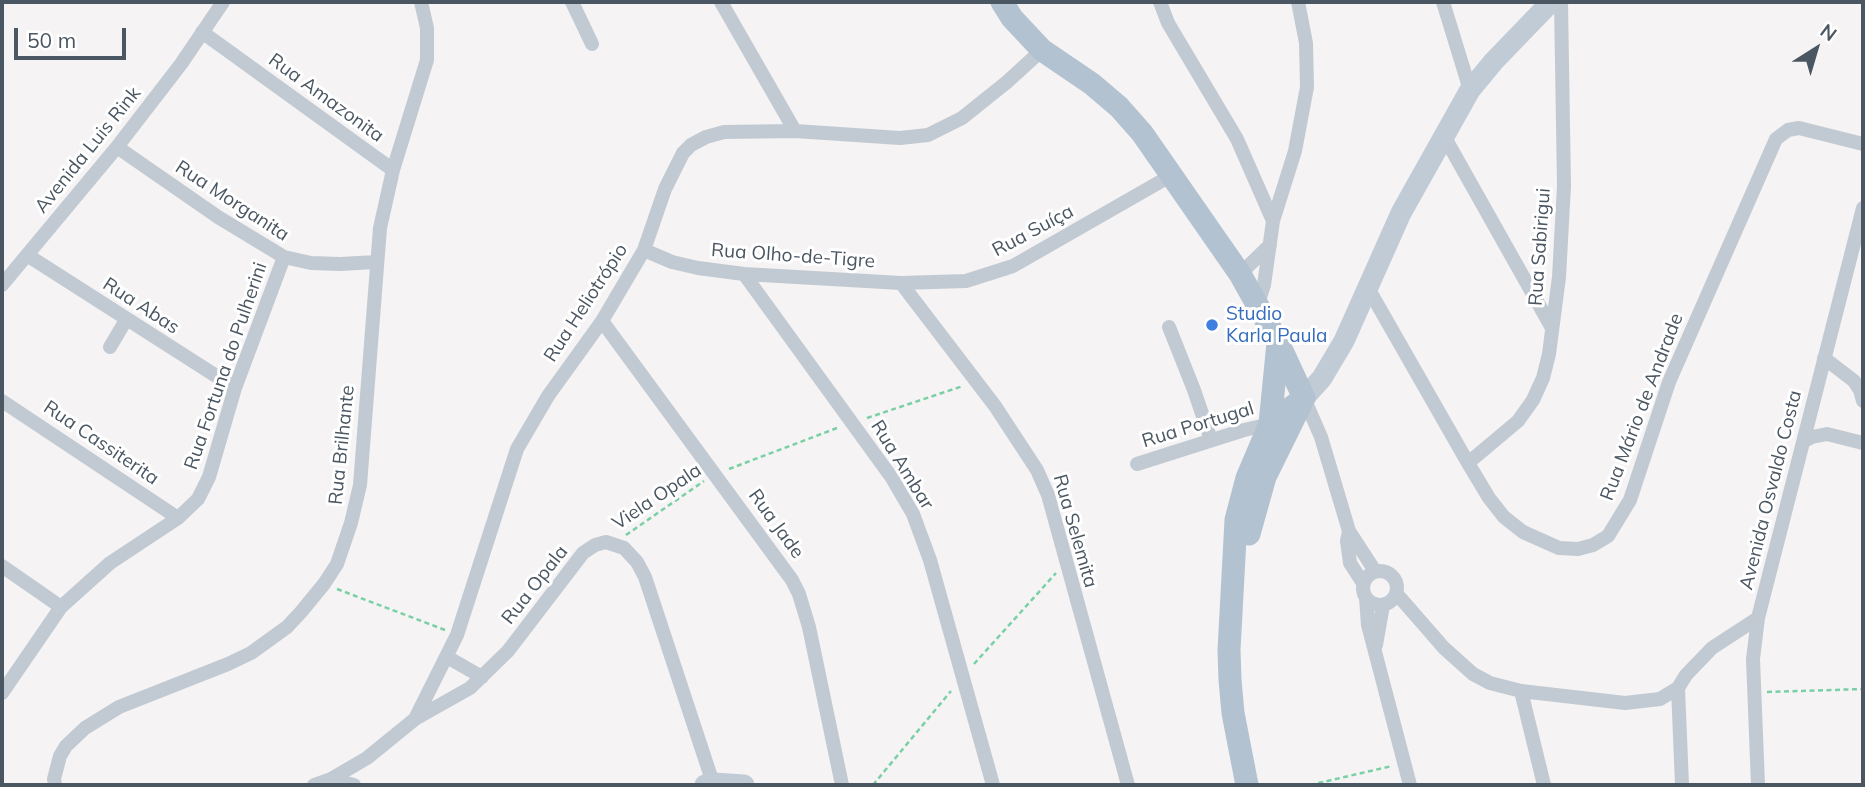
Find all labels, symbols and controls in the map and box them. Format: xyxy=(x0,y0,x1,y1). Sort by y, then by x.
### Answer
scale bar xyxy=(18,14,130,58)
north arrow xyxy=(1781,14,1851,84)
text: N xyxy=(1816,18,1842,46)
text: 50 m xyxy=(27,27,76,53)
street label: Rua Amazonita xyxy=(264,49,388,147)
street label: Avenida Luis Rink xyxy=(30,82,146,218)
street label: Rua Morganita xyxy=(171,156,293,246)
street label: Rua Sabirigui xyxy=(1525,187,1555,307)
street label: Rua Suíça xyxy=(989,200,1077,262)
street label: Rua Olho-de-Tigre xyxy=(710,239,876,273)
street label: Rua Heliotrópio xyxy=(539,240,633,366)
street label: Rua Fortuna do Pulherini xyxy=(180,259,272,473)
street label: Rua Abas xyxy=(98,273,184,339)
place label: Studio Karla Paula xyxy=(1226,303,1327,347)
street label: Rua Mário de Andrade xyxy=(1596,310,1688,504)
marker: Studio Karla Paula xyxy=(1204,317,1220,333)
street label: Rua Brilhante xyxy=(324,384,360,506)
street label: Avenida Osvaldo Costa xyxy=(1735,388,1807,592)
street label: Rua Cassiterita xyxy=(39,396,163,490)
street label: Rua Portugal xyxy=(1139,397,1257,453)
street label: Rua Ambar xyxy=(866,416,938,514)
street label: Viela Opala xyxy=(608,459,706,535)
street label: Rua Selemita xyxy=(1048,472,1102,590)
street label: Rua Jade xyxy=(743,485,809,563)
street label: Rua Opala xyxy=(497,541,573,629)

